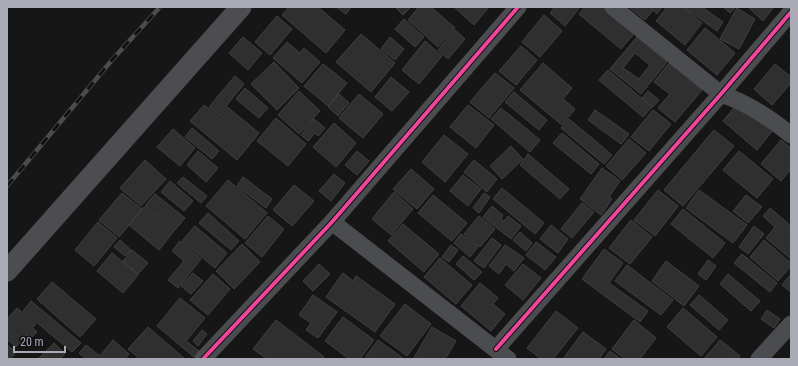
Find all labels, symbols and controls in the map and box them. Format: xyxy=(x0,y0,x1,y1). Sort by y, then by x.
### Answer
scale bar xyxy=(14,328,65,354)
text: 20 m xyxy=(20,335,44,349)

